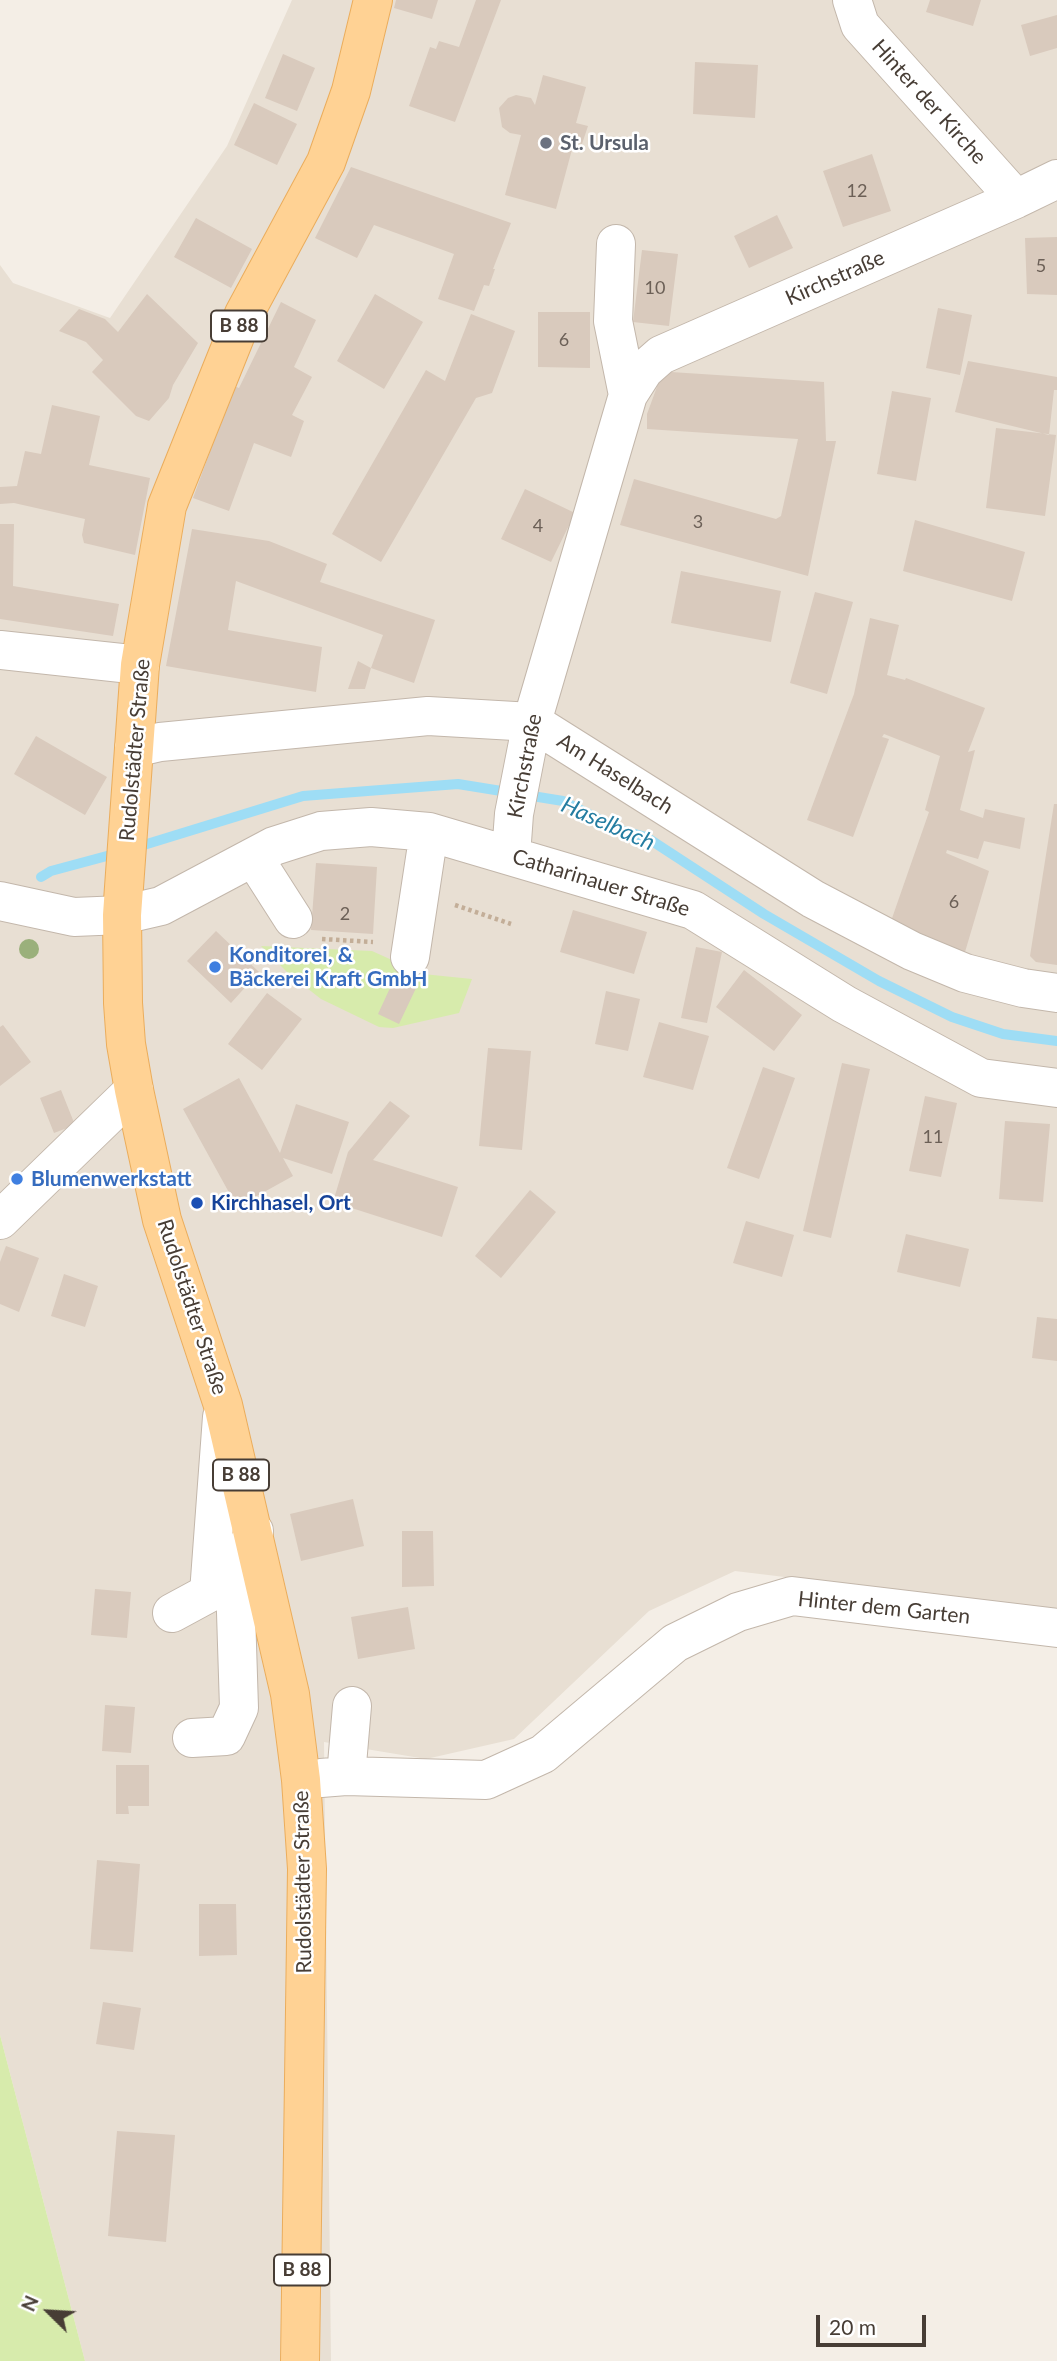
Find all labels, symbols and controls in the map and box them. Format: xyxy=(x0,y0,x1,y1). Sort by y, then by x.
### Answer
street label: Hinter der Kirche xyxy=(866,35,992,169)
place label: St. Ursula xyxy=(560,130,649,156)
marker: St. Ursula xyxy=(538,135,554,151)
house number: 12 xyxy=(847,180,867,202)
street label: Kirchstraße xyxy=(782,245,888,311)
house number: 5 xyxy=(1036,255,1046,277)
house number: 10 xyxy=(645,277,665,299)
road number: B 88 xyxy=(211,310,267,342)
house number: 6 xyxy=(559,329,569,351)
house number: 3 xyxy=(693,511,703,533)
house number: 4 xyxy=(533,515,543,537)
street label: Rudolstädter Straße xyxy=(114,658,156,842)
street label: Kirchstraße xyxy=(503,712,547,820)
street label: Am Haselbach xyxy=(552,728,678,820)
water label: Haselbach xyxy=(557,791,659,857)
street label: Catharinauer Straße xyxy=(509,844,693,922)
house number: 6 xyxy=(949,891,959,913)
house number: 2 xyxy=(340,903,350,925)
place label: Konditorei, & Bäckerei Kraft GmbH xyxy=(229,942,428,992)
marker: Konditorei, & Bäckerei Kraft GmbH xyxy=(207,959,223,975)
house number: 11 xyxy=(923,1126,943,1148)
place label: Blumenwerkstatt xyxy=(31,1166,192,1192)
marker: Blumenwerkstatt xyxy=(9,1171,25,1187)
place label: Kirchhasel, Ort xyxy=(211,1190,351,1216)
marker: Kirchhasel, Ort xyxy=(189,1195,205,1211)
street label: Rudolstädter Straße xyxy=(152,1216,232,1398)
road number: B 88 xyxy=(213,1460,269,1490)
street label: Hinter dem Garten xyxy=(797,1586,971,1630)
street label: Rudolstädter Straße xyxy=(289,1790,317,1974)
road number: B 88 xyxy=(274,2254,330,2286)
north arrow xyxy=(14,2277,84,2347)
text: N xyxy=(16,2292,43,2315)
scale bar xyxy=(819,2302,929,2346)
text: 20 m xyxy=(829,2314,876,2339)

